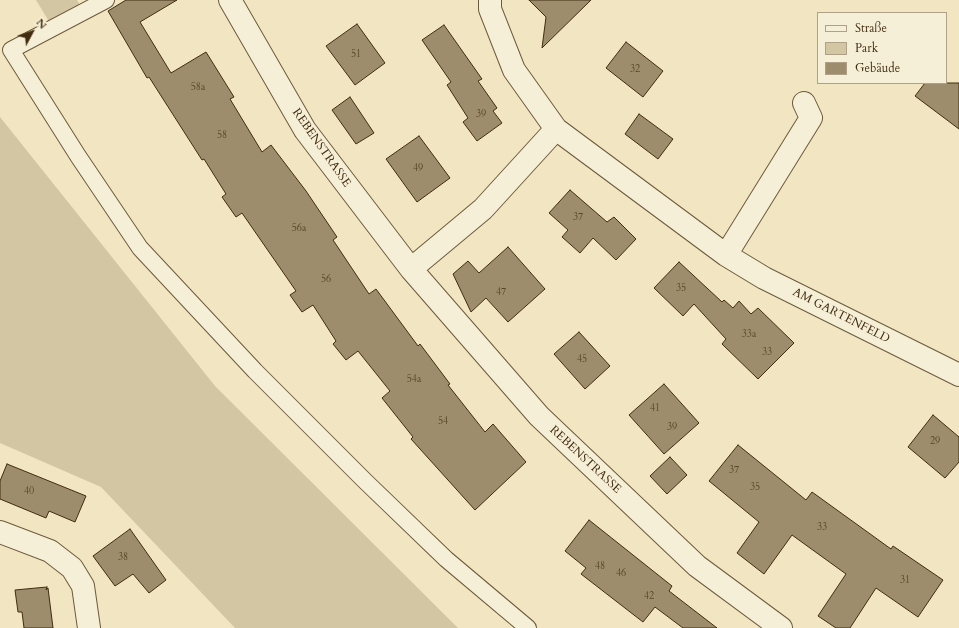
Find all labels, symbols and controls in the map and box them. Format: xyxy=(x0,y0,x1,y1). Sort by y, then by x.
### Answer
north arrow xyxy=(12,12,52,52)
legend xyxy=(817,12,947,84)
text: N xyxy=(33,15,50,32)
text: Straße xyxy=(855,20,887,36)
text: Park xyxy=(855,40,878,56)
house number: 51 xyxy=(351,49,361,61)
text: Gebäude xyxy=(855,60,900,76)
house number: 32 xyxy=(630,64,640,76)
house number: 58a xyxy=(191,82,205,94)
street label: REBENSTRASSE xyxy=(289,106,353,190)
house number: 39 xyxy=(476,109,486,121)
house number: 58 xyxy=(217,130,227,142)
house number: 49 xyxy=(413,163,423,175)
house number: 37 xyxy=(573,212,583,224)
house number: 56a xyxy=(292,223,306,235)
house number: 56 xyxy=(321,274,331,286)
house number: 35 xyxy=(676,283,686,295)
street label: AM GARTENFELD xyxy=(790,285,892,347)
house number: 47 xyxy=(496,287,506,299)
house number: 33a xyxy=(742,329,756,341)
house number: 33 xyxy=(762,347,772,359)
house number: 45 xyxy=(577,354,587,366)
house number: 54a xyxy=(407,374,421,386)
house number: 41 xyxy=(650,403,660,415)
house number: 54 xyxy=(438,416,448,428)
house number: 39 xyxy=(667,422,677,434)
street label: REBENSTRASSE xyxy=(546,423,624,497)
house number: 29 xyxy=(930,436,940,448)
house number: 37 xyxy=(729,465,739,477)
house number: 35 xyxy=(750,482,760,494)
house number: 40 xyxy=(24,486,34,498)
house number: 33 xyxy=(817,522,827,534)
house number: 38 xyxy=(118,552,128,564)
house number: 48 xyxy=(595,561,605,573)
house number: 46 xyxy=(616,568,626,580)
house number: 31 xyxy=(900,575,910,587)
house number: 42 xyxy=(644,591,654,603)

